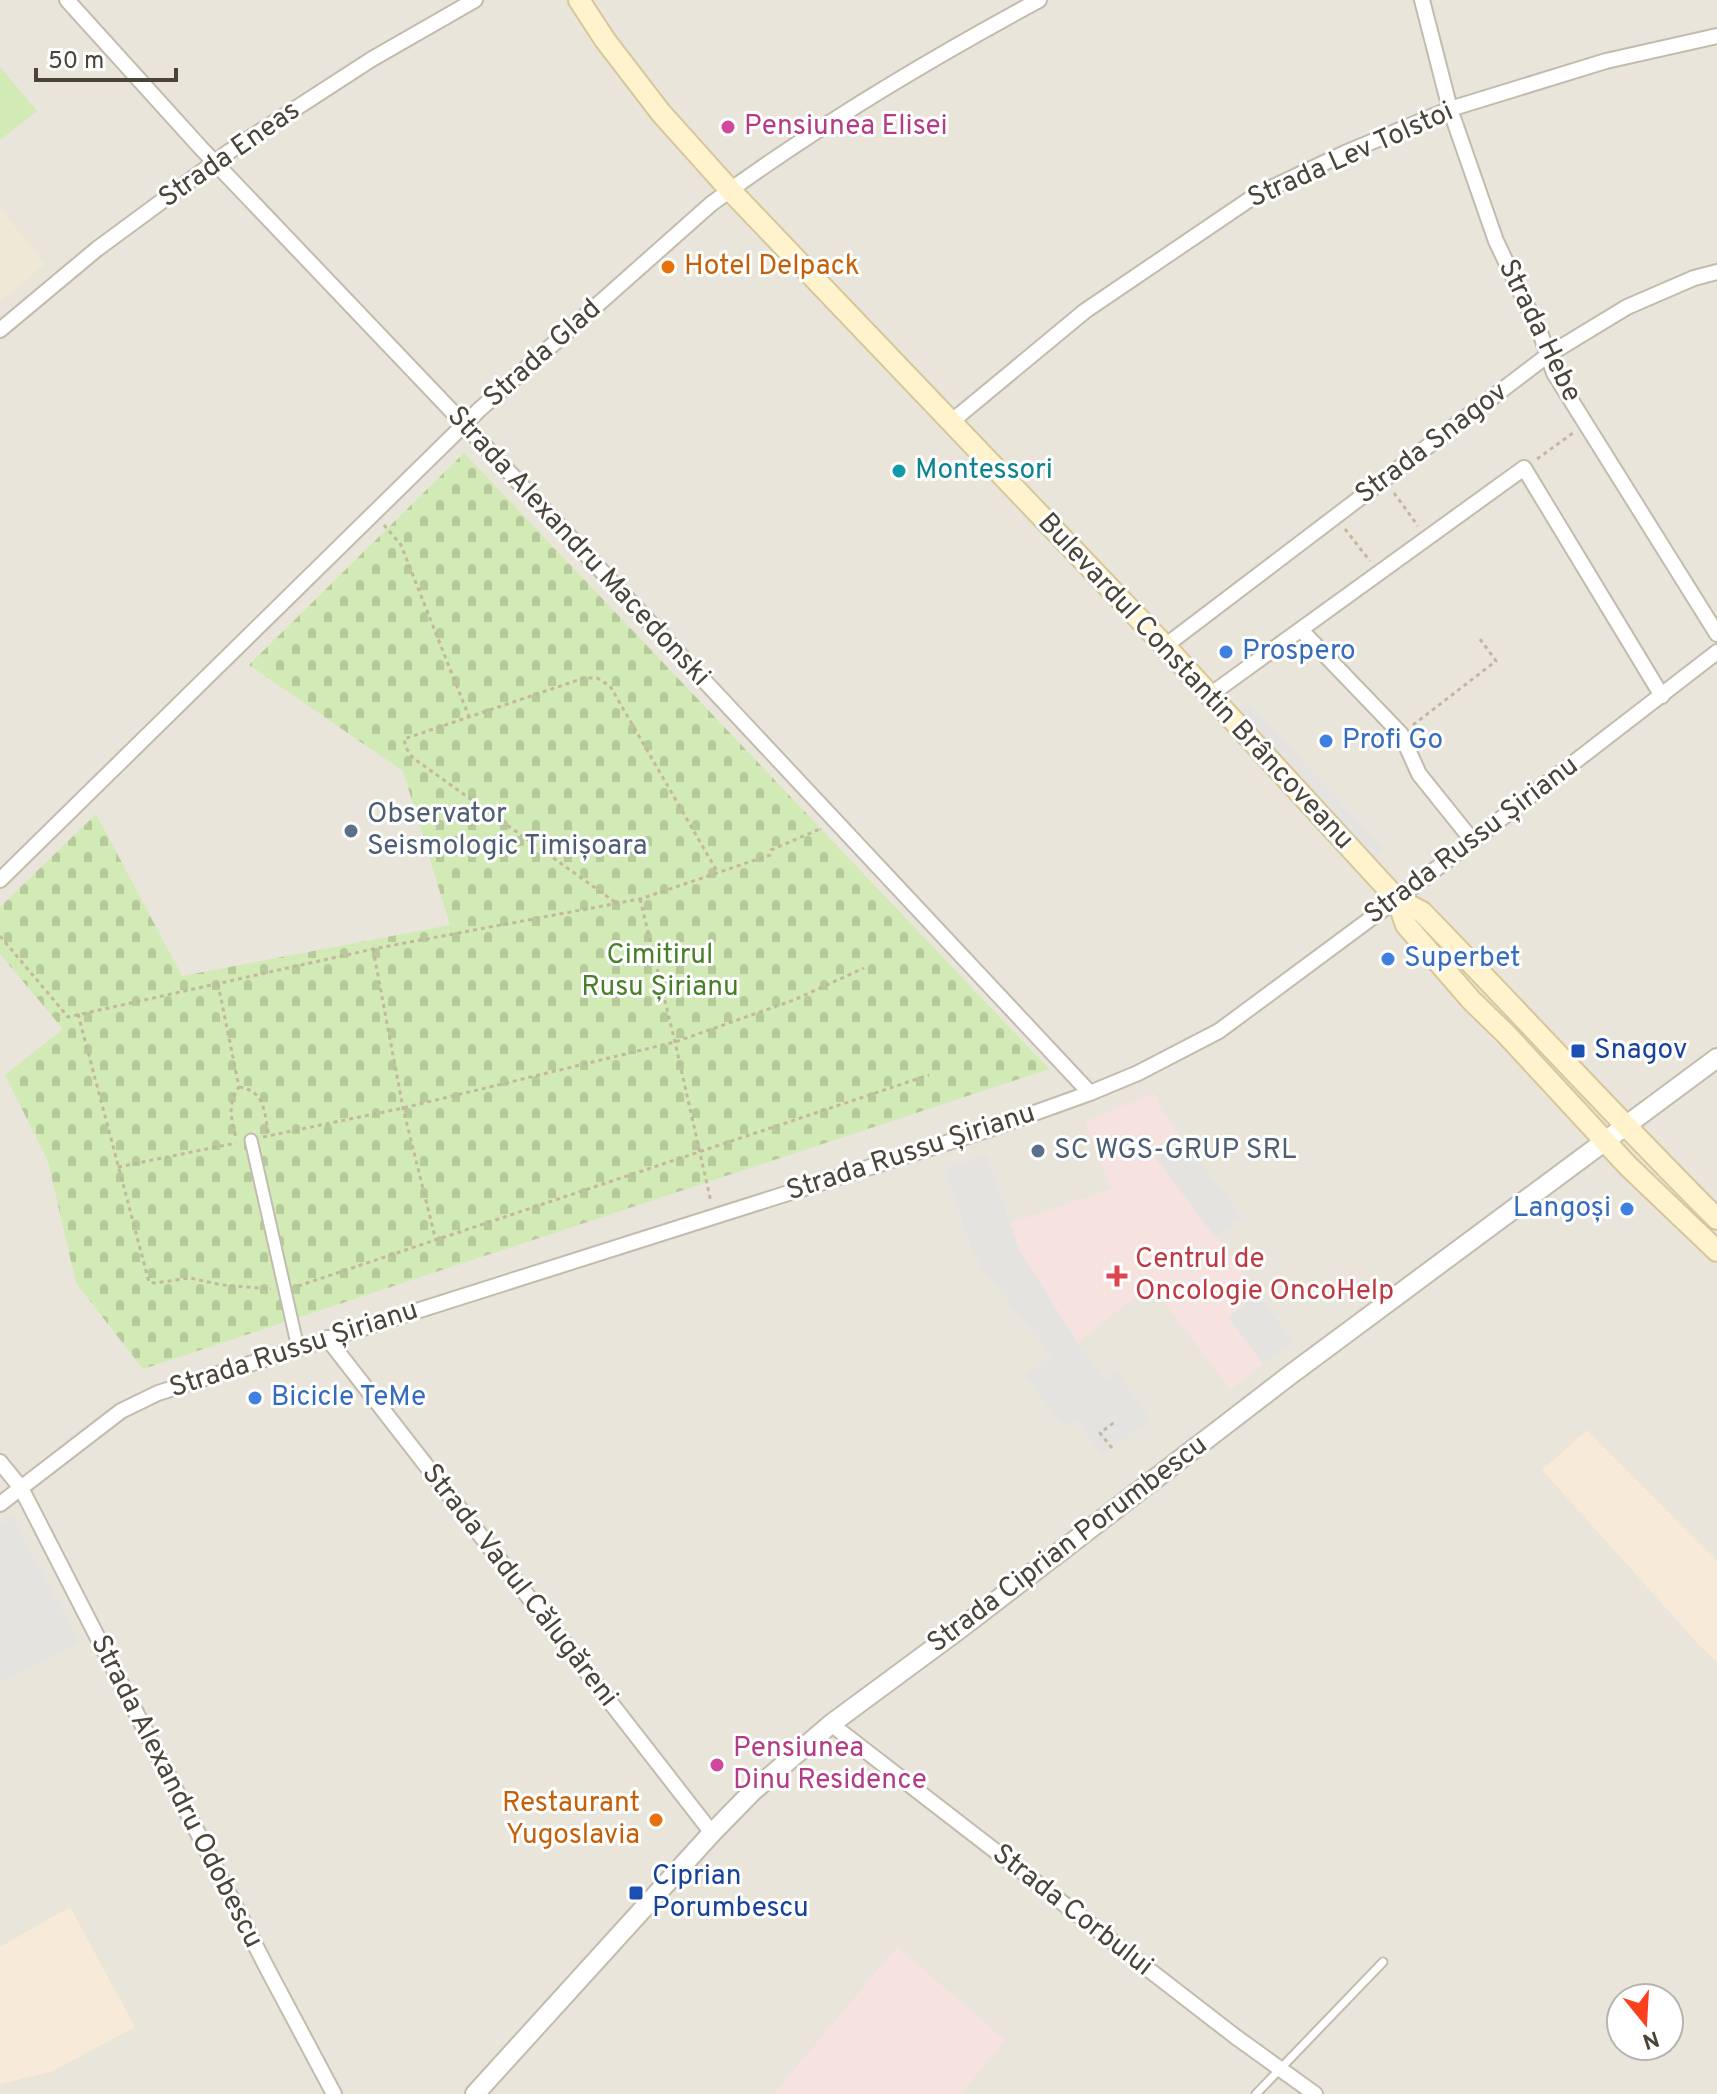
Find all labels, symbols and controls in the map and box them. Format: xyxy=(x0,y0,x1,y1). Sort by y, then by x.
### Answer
scale bar xyxy=(36,32,176,82)
text: 50 m xyxy=(48,47,104,77)
street label: Strada Eneas xyxy=(152,93,308,217)
street label: Strada Lev Tolstoi xyxy=(1243,95,1459,217)
place label: Pensiunea Elisei xyxy=(744,109,948,145)
marker: Pensiunea Elisei xyxy=(719,118,737,136)
place label: Hotel Delpack xyxy=(684,249,860,285)
street label: Strada Hebe xyxy=(1489,254,1589,408)
marker: Hotel Delpack xyxy=(659,258,677,276)
street label: Strada Glad xyxy=(477,292,609,416)
street label: Strada Snagov xyxy=(1349,375,1515,513)
street label: Strada Alexandru Macedonski xyxy=(439,399,717,695)
place label: Montessori xyxy=(915,453,1053,489)
marker: Montessori xyxy=(890,462,908,480)
street label: Bulevardul Constantin Brâncoveanu xyxy=(1029,506,1361,858)
place label: Prospero xyxy=(1242,634,1356,670)
marker: Prospero xyxy=(1217,643,1235,661)
place label: Profi Go xyxy=(1342,723,1443,759)
marker: Profi Go xyxy=(1317,732,1335,750)
street label: Strada Russu Șirianu xyxy=(1358,749,1586,933)
place label: Observator Seismologic Timișoara xyxy=(367,797,647,865)
marker: Observator Seismologic Timișoara xyxy=(342,822,360,840)
park label: Cimitirul Rusu Șirianu xyxy=(581,938,739,1006)
place label: Superbet xyxy=(1404,941,1521,977)
marker: Superbet xyxy=(1379,950,1397,968)
place label: Snagov xyxy=(1594,1033,1687,1069)
marker: Snagov xyxy=(1569,1042,1587,1060)
street label: Strada Russu Șirianu xyxy=(782,1096,1040,1210)
place label: SC WGS-GRUP SRL xyxy=(1054,1133,1297,1169)
marker: SC WGS-GRUP SRL xyxy=(1029,1142,1047,1160)
place label: Langoși xyxy=(1513,1191,1611,1227)
marker: Langoși xyxy=(1618,1200,1636,1218)
place label: Centrul de Oncologie OncoHelp xyxy=(1135,1242,1394,1310)
marker: Centrul de Oncologie OncoHelp xyxy=(1106,1265,1128,1287)
street label: Strada Russu Șirianu xyxy=(165,1293,423,1407)
place label: Bicicle TeMe xyxy=(271,1380,426,1416)
marker: Bicicle TeMe xyxy=(246,1389,264,1407)
street label: Strada Ciprian Porumbescu xyxy=(921,1428,1215,1662)
street label: Strada Vadul Călugăreni xyxy=(413,1457,625,1715)
street label: Strada Alexandru Odobescu xyxy=(81,1629,271,1955)
place label: Pensiunea Dinu Residence xyxy=(733,1731,927,1799)
marker: Pensiunea Dinu Residence xyxy=(708,1756,726,1774)
place label: Restaurant Yugoslavia xyxy=(502,1786,640,1854)
marker: Restaurant Yugoslavia xyxy=(647,1811,665,1829)
street label: Strada Corbului xyxy=(984,1837,1160,1985)
place label: Ciprian Porumbescu xyxy=(652,1859,809,1927)
marker: Ciprian Porumbescu xyxy=(627,1884,645,1902)
north arrow xyxy=(1605,1982,1685,2062)
text: N xyxy=(1639,2023,1662,2054)

